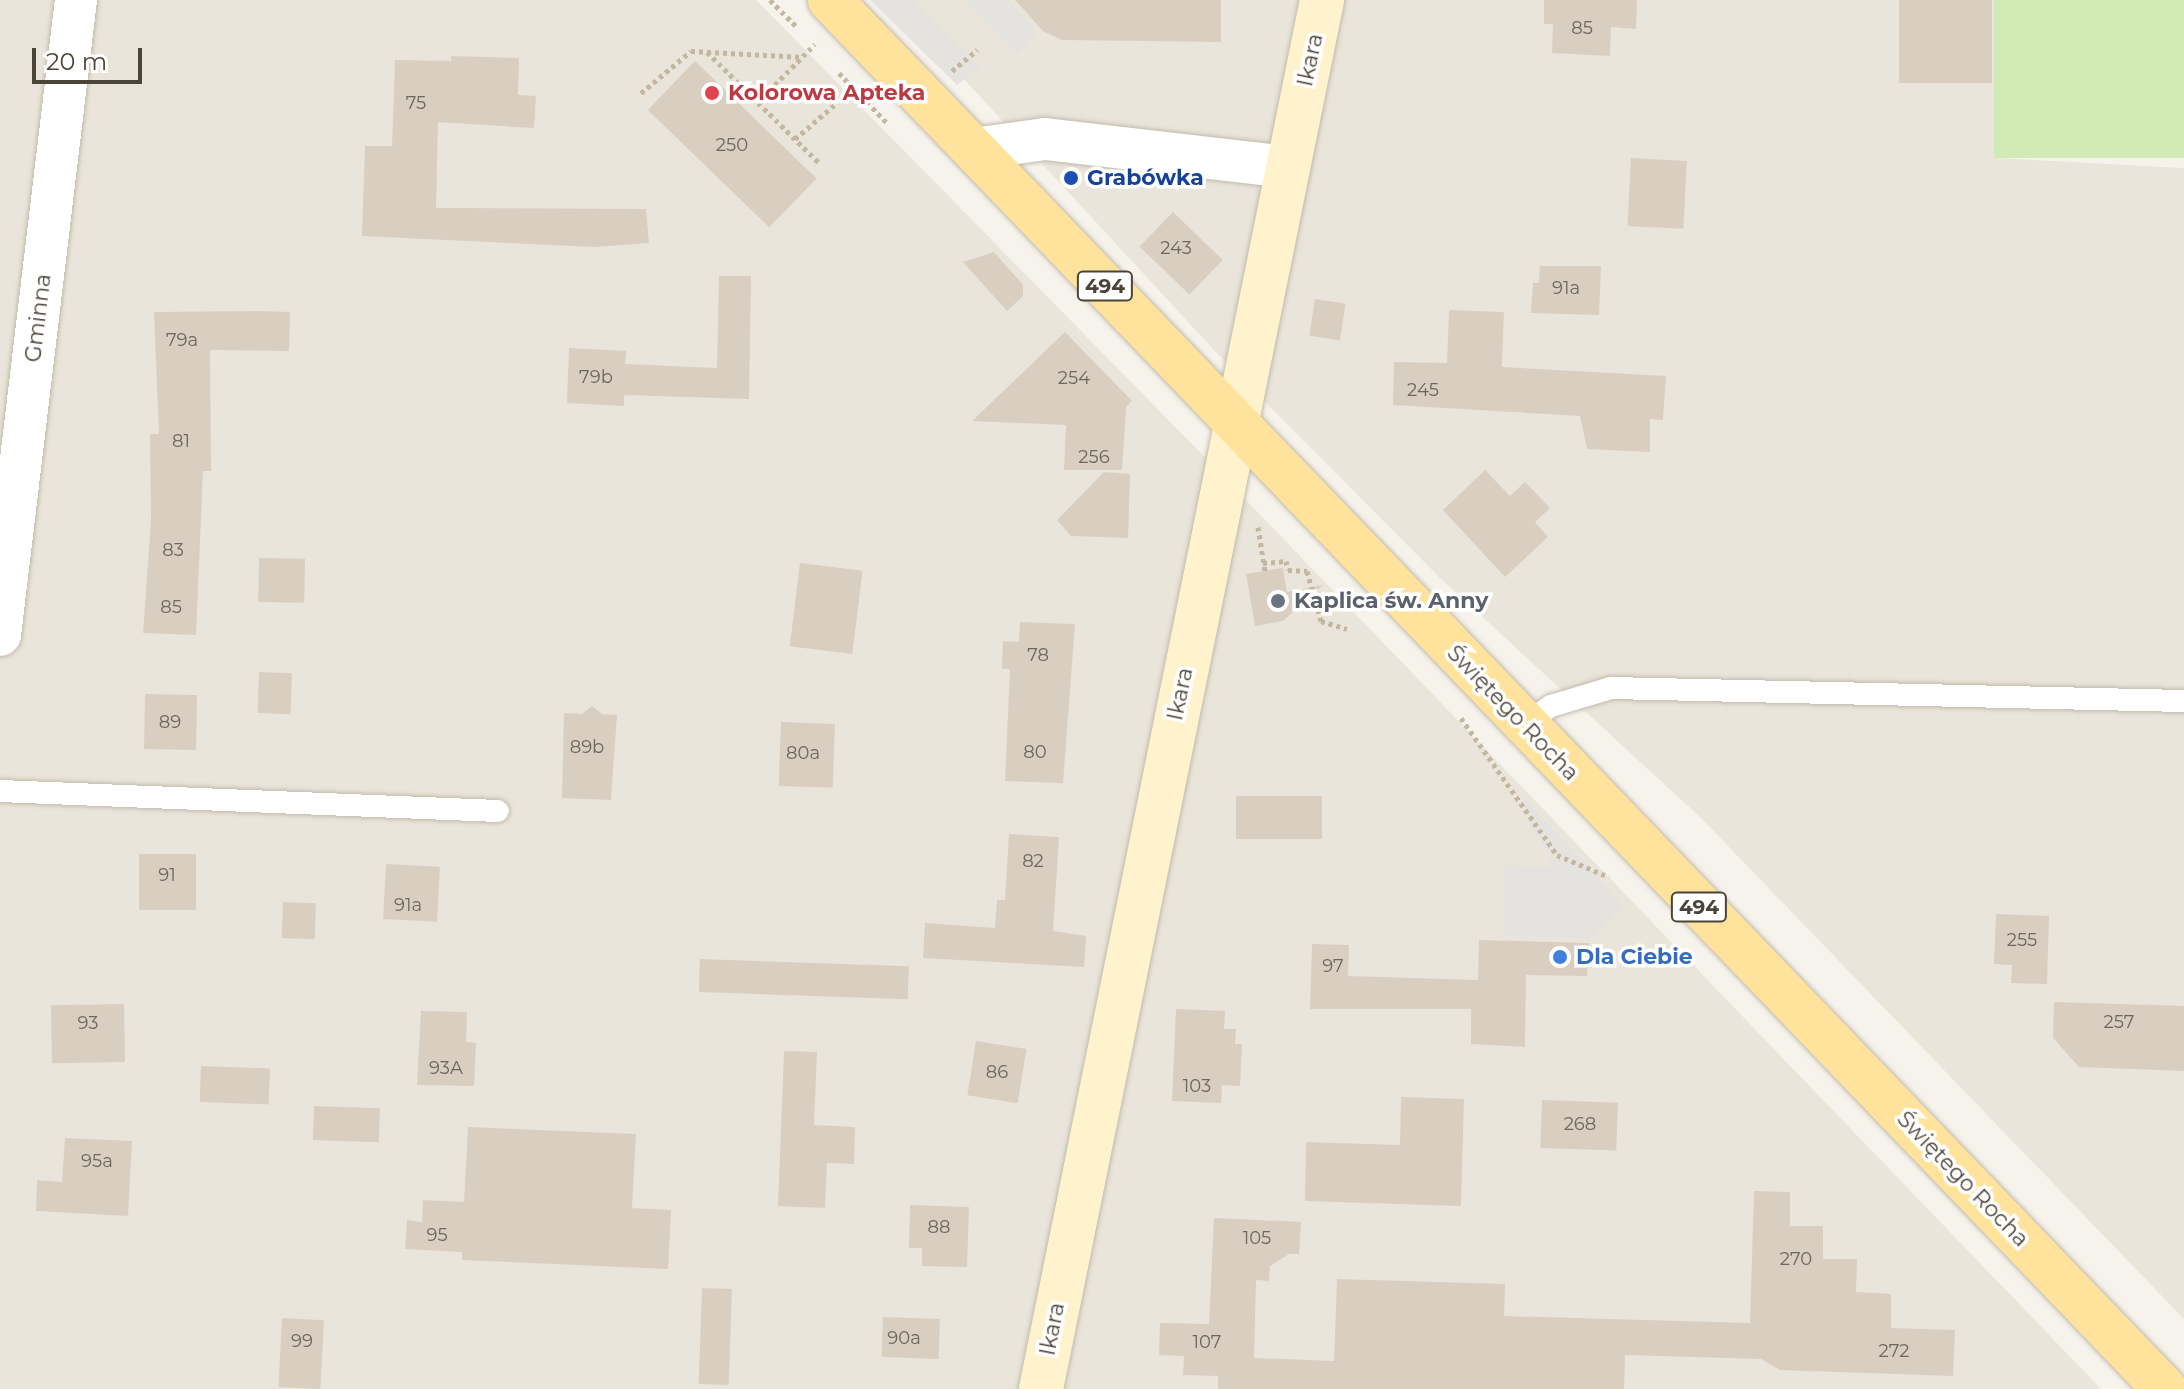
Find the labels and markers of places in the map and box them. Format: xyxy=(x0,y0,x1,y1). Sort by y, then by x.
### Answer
place label: Kolorowa Apteka xyxy=(728,80,925,106)
marker: Kolorowa Apteka xyxy=(703,84,721,102)
place label: Grabówka xyxy=(1087,165,1204,191)
marker: Grabówka xyxy=(1062,169,1080,187)
place label: Kaplica św. Anny xyxy=(1294,588,1488,614)
marker: Kaplica św. Anny xyxy=(1269,592,1287,610)
place label: Dla Ciebie xyxy=(1576,944,1693,970)
marker: Dla Ciebie xyxy=(1551,948,1569,966)

